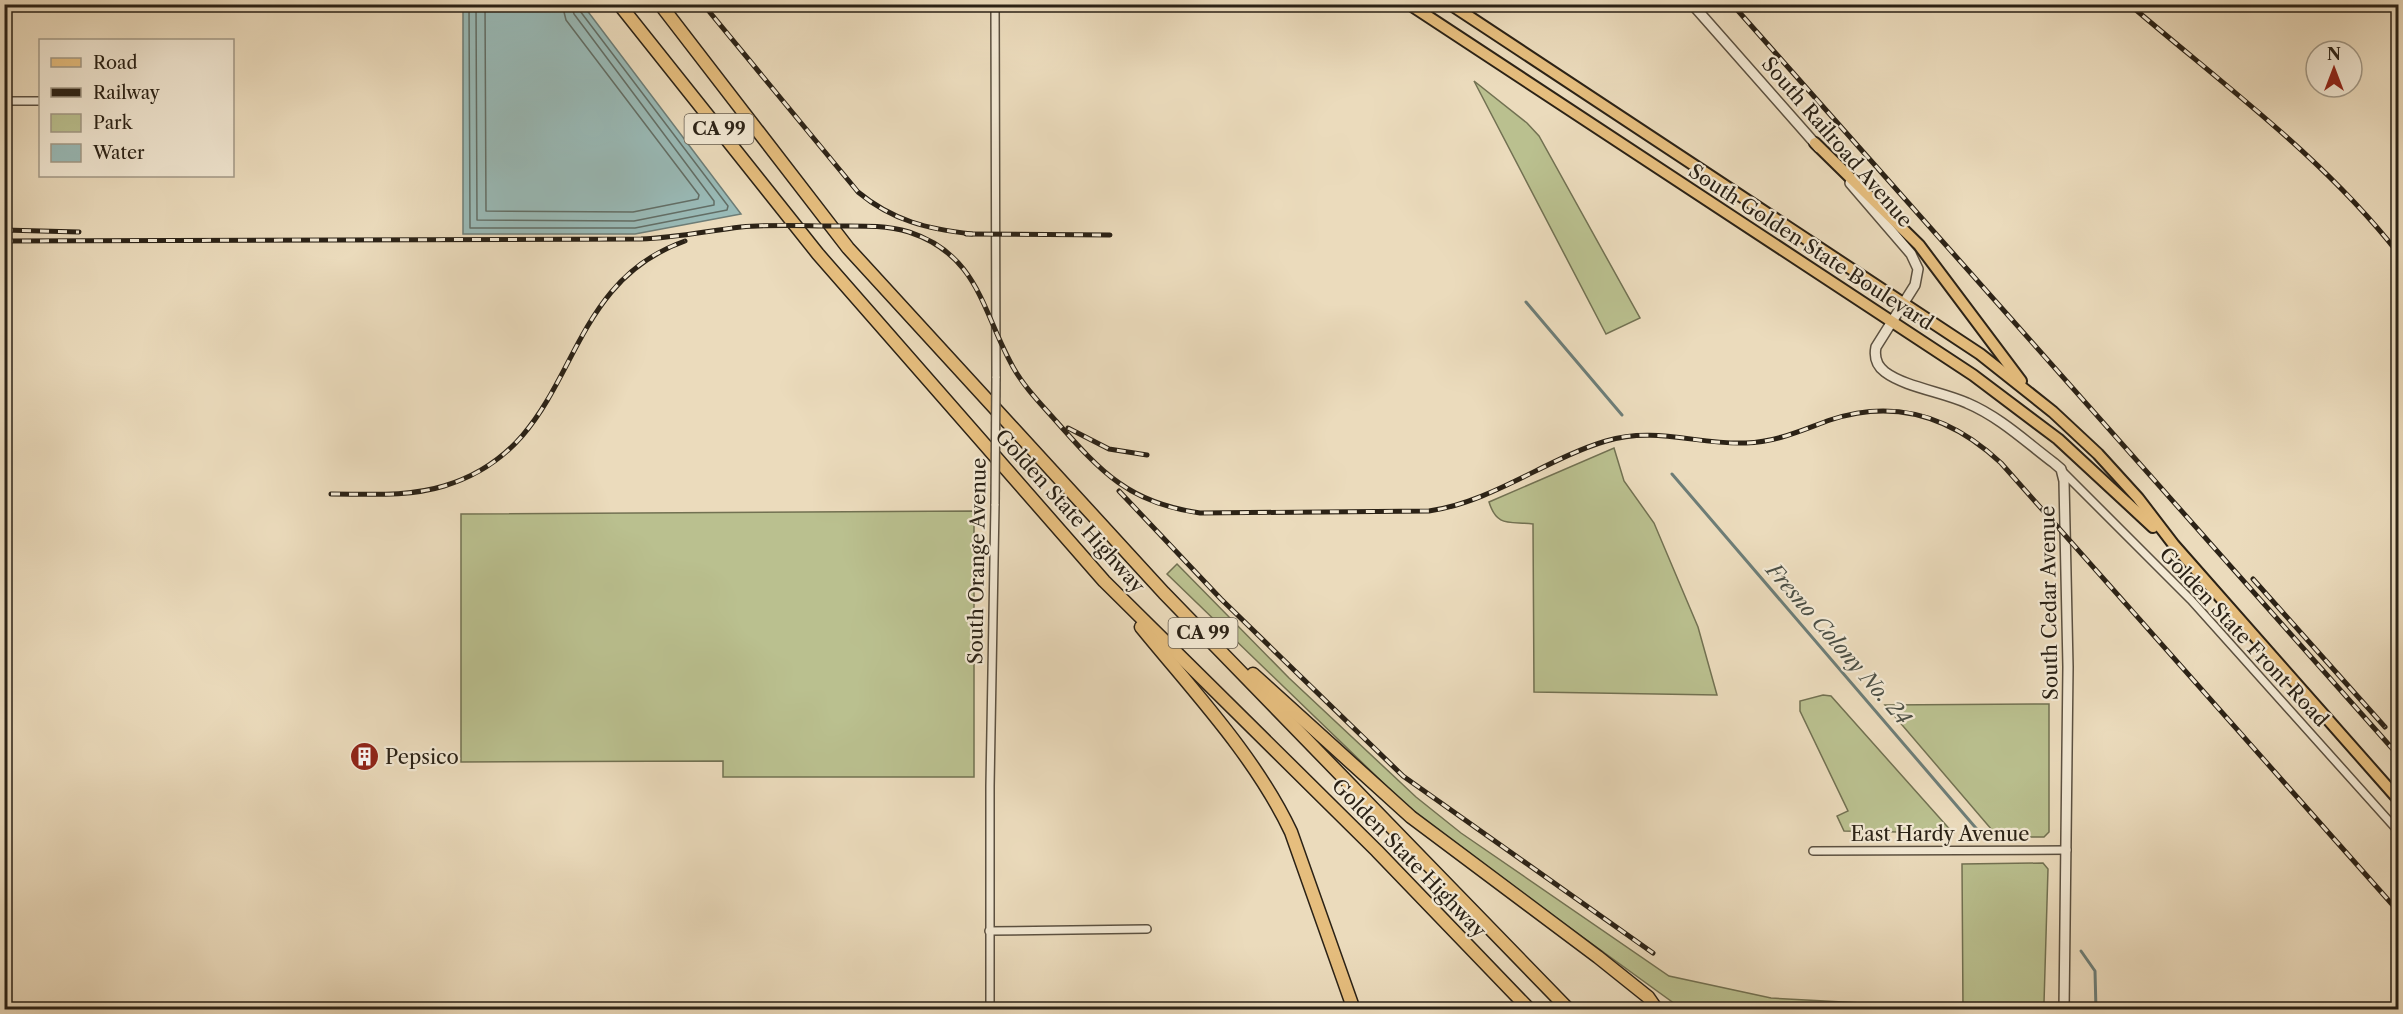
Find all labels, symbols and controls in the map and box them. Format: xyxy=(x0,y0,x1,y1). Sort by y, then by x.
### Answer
legend xyxy=(39,39,234,177)
north arrow xyxy=(2304,39,2364,99)
text: N xyxy=(2327,44,2341,64)
text: Road xyxy=(93,52,138,74)
street label: South Railroad Avenue xyxy=(1757,52,1917,232)
text: Railway xyxy=(93,82,161,104)
text: Park xyxy=(93,112,134,134)
road number: CA 99 xyxy=(684,114,754,144)
text: Water xyxy=(92,142,145,164)
street label: South Golden State Boulevard xyxy=(1684,159,1938,335)
street label: Golden State Highway xyxy=(990,424,1150,598)
street label: South Orange Avenue xyxy=(963,457,991,665)
street label: South Cedar Avenue xyxy=(2035,506,2063,700)
street label: Golden State Front Road xyxy=(2155,542,2333,732)
water label: Fresno Colony No. 24 xyxy=(1760,556,1917,731)
road number: CA 99 xyxy=(1168,618,1238,648)
building icon: Pepsico xyxy=(348,741,380,773)
place label: Pepsico xyxy=(385,745,459,769)
street label: Golden State Highway xyxy=(1327,774,1492,943)
street label: East Hardy Avenue xyxy=(1850,822,2030,846)

